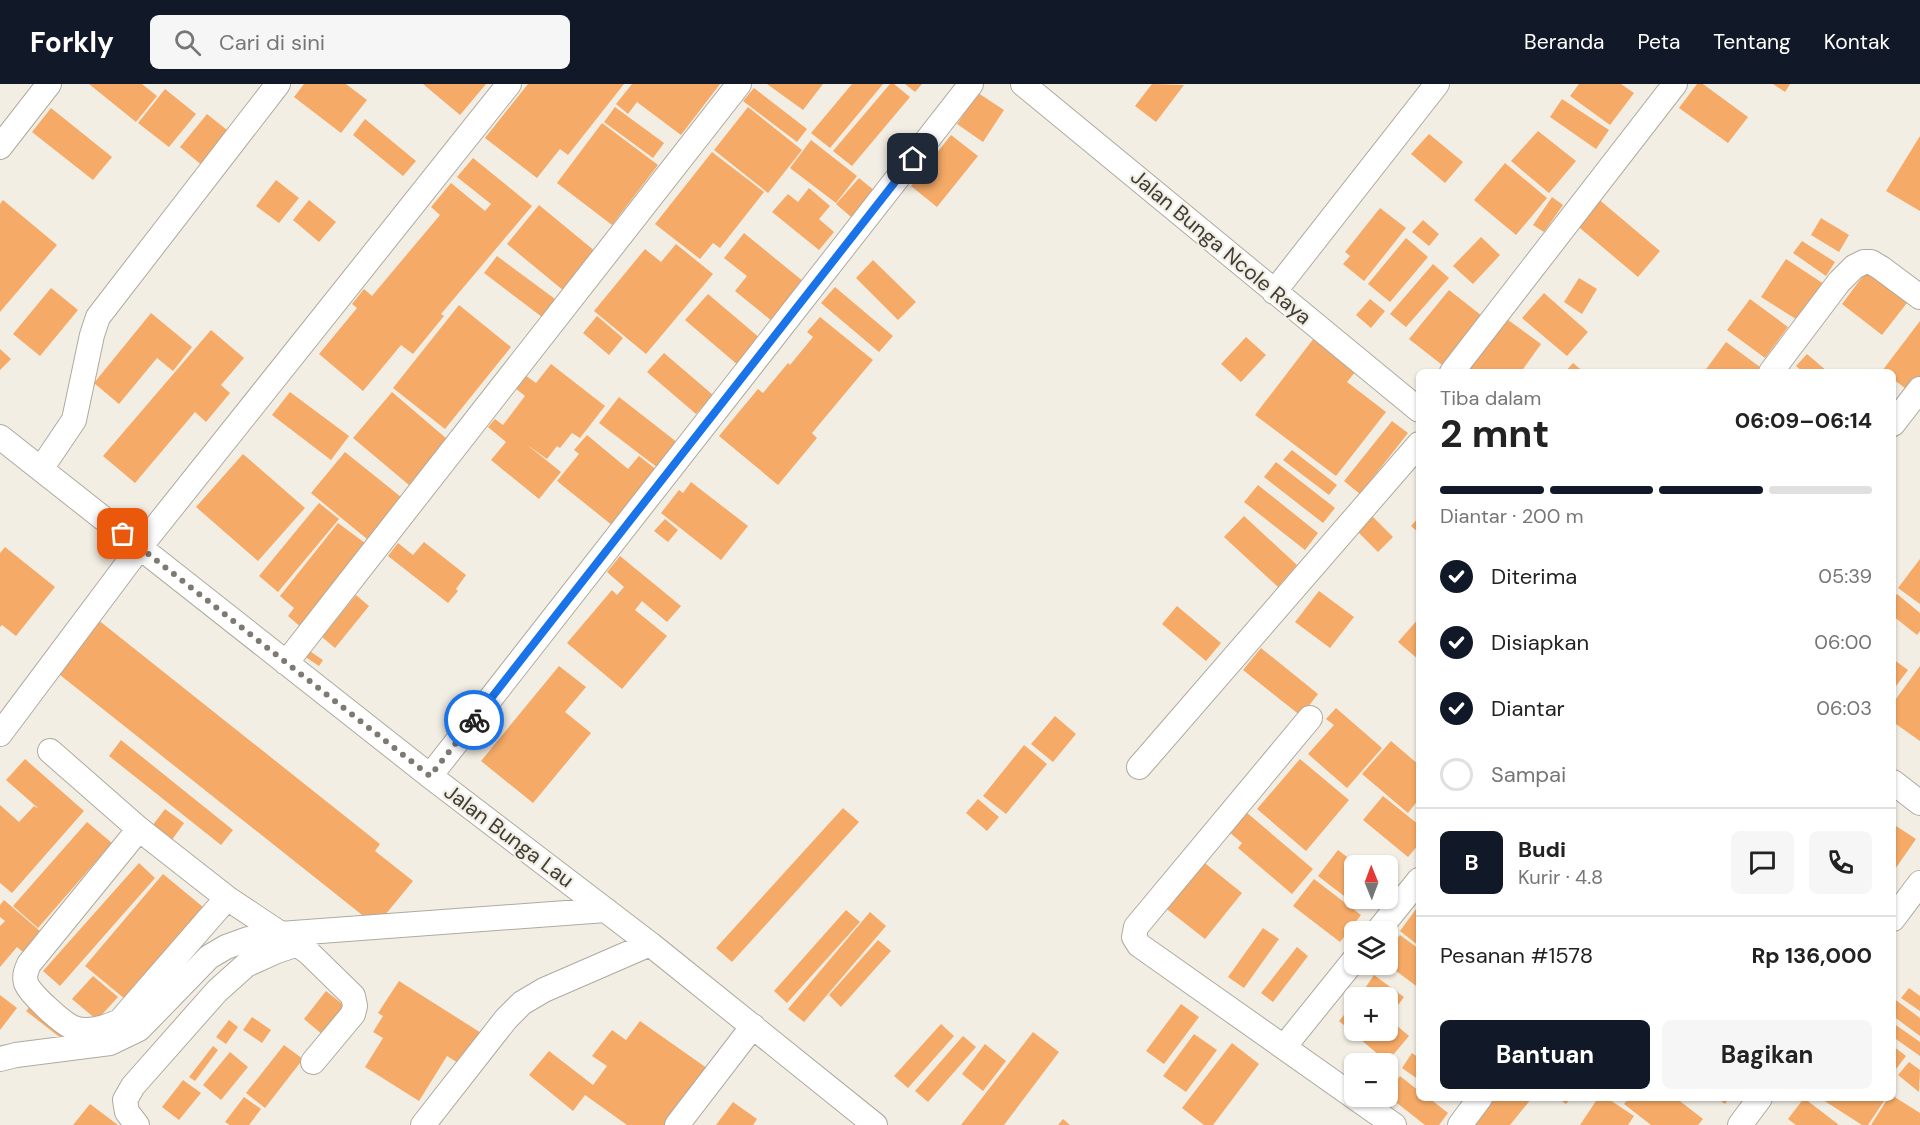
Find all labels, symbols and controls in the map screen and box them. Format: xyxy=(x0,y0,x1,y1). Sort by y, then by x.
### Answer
search box xyxy=(150,15,570,69)
text: Forkly xyxy=(30,24,114,61)
icon: search xyxy=(171,26,204,59)
text: Cari di sini xyxy=(219,28,325,57)
text: Beranda xyxy=(1524,28,1605,56)
text: Peta xyxy=(1638,28,1680,56)
text: Tentang xyxy=(1713,28,1791,56)
text: Kontak xyxy=(1824,28,1890,56)
pin xyxy=(887,133,938,184)
icon: home xyxy=(896,142,929,175)
street label: Jalan Bunga Ncole Raya xyxy=(1125,163,1317,331)
text: Tiba dalam xyxy=(1440,385,1541,411)
text: 06:09–06:14 xyxy=(1735,406,1872,435)
text: 2 mnt xyxy=(1440,408,1549,459)
text: Diantar · 200 m xyxy=(1440,503,1583,529)
pin xyxy=(97,508,148,559)
icon: bag xyxy=(106,517,139,550)
icon: check xyxy=(1440,560,1473,593)
text: Diterima xyxy=(1491,562,1577,591)
text: 05:39 xyxy=(1818,563,1872,589)
icon: check xyxy=(1440,626,1473,659)
text: Disiapkan xyxy=(1491,628,1589,657)
text: 06:00 xyxy=(1814,629,1872,655)
courier xyxy=(444,690,504,750)
icon: check xyxy=(1440,692,1473,725)
text: Diantar xyxy=(1491,694,1565,723)
text: 06:03 xyxy=(1816,695,1872,721)
icon: bike xyxy=(458,704,491,737)
text: Sampai xyxy=(1491,760,1566,789)
street label: Jalan Bunga Lau xyxy=(438,778,580,894)
button: chat xyxy=(1731,831,1794,894)
button: phone xyxy=(1809,831,1872,894)
text: Budi xyxy=(1518,835,1566,864)
text: B xyxy=(1464,848,1479,877)
north arrow xyxy=(1344,855,1398,909)
map controls xyxy=(1344,855,1398,1107)
text: Kurir · 4.8 xyxy=(1518,864,1603,890)
button: layers xyxy=(1344,921,1398,975)
text: Pesanan #1578 xyxy=(1440,941,1593,970)
text: Rp 136,000 xyxy=(1751,941,1872,970)
button: + xyxy=(1344,987,1398,1041)
button: Bantuan xyxy=(1440,1020,1650,1089)
button: Bagikan xyxy=(1662,1020,1872,1089)
button: − xyxy=(1344,1053,1398,1107)

